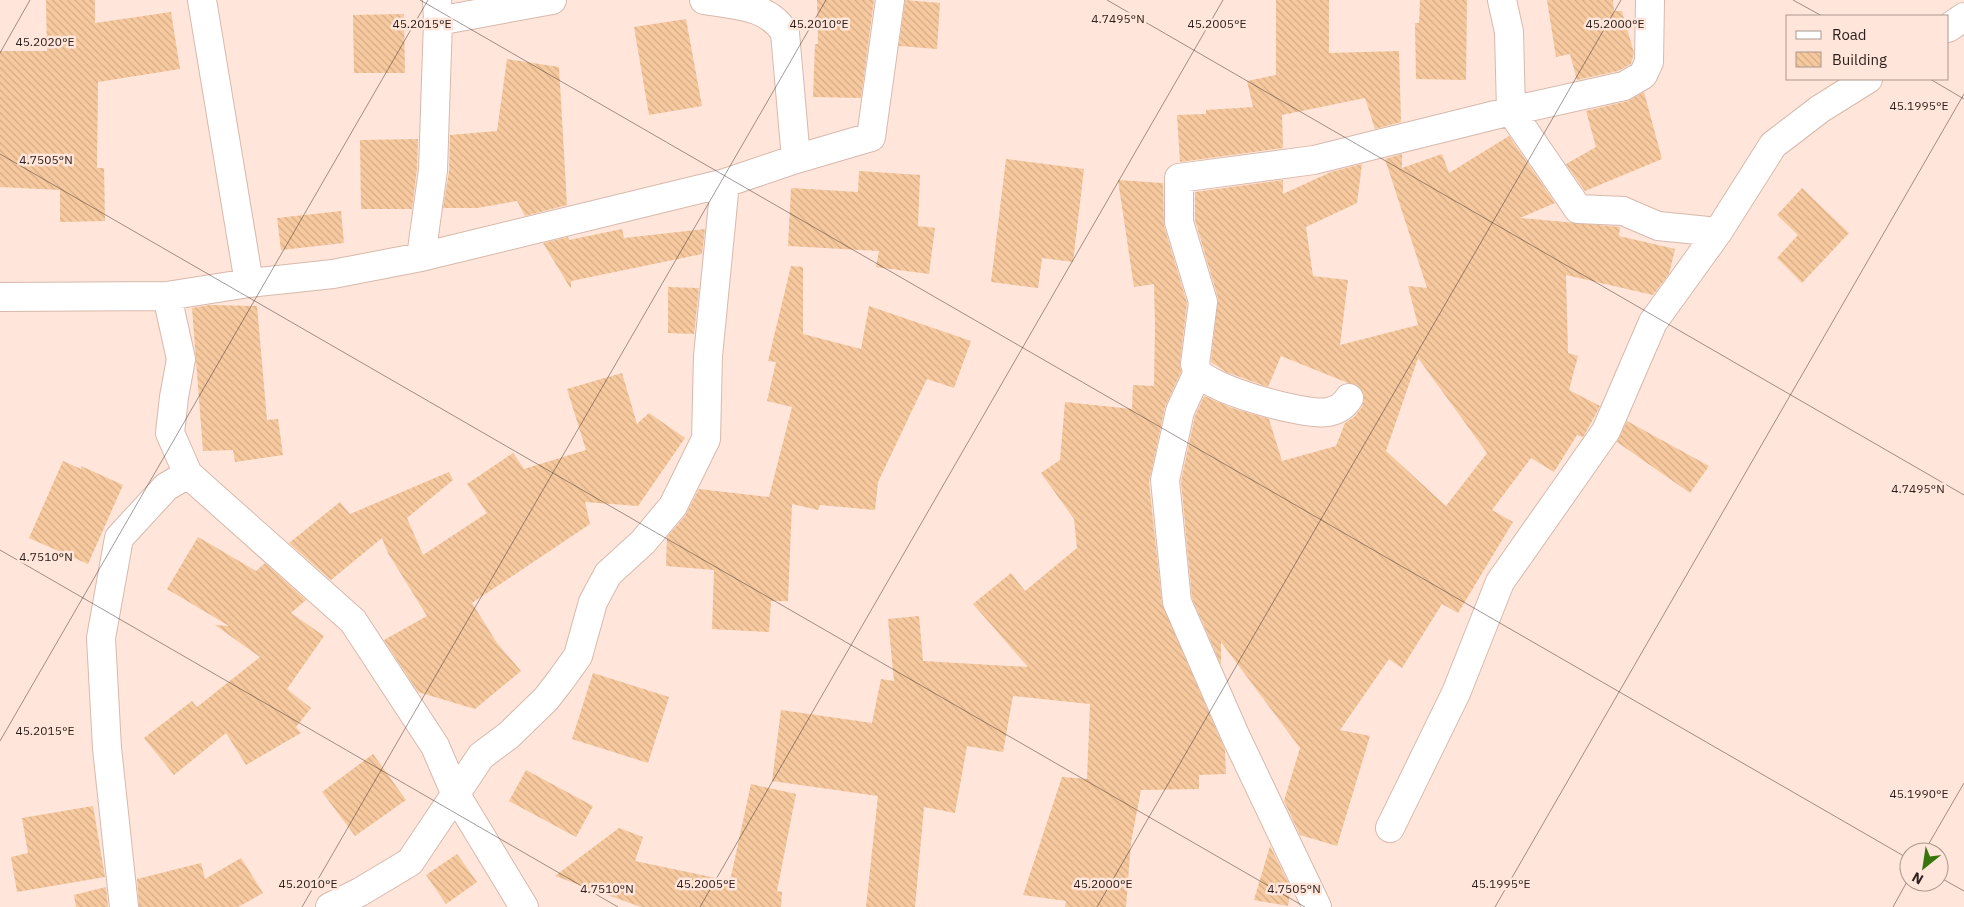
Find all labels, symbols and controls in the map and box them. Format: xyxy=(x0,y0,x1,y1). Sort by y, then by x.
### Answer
text: 4.7495°N xyxy=(1091,11,1145,26)
legend xyxy=(1786,15,1949,80)
text: 45.2015°E xyxy=(392,16,452,31)
text: 45.2010°E xyxy=(789,16,849,31)
text: 45.2005°E xyxy=(1187,16,1247,31)
text: 45.2000°E xyxy=(1585,16,1645,31)
text: Road xyxy=(1832,25,1867,44)
text: 45.2020°E xyxy=(15,34,75,49)
text: Building xyxy=(1832,50,1887,69)
text: 45.1995°E xyxy=(1889,98,1949,113)
text: 4.7505°N xyxy=(19,152,73,167)
text: 4.7495°N xyxy=(1891,481,1945,496)
text: 4.7510°N xyxy=(19,549,73,564)
text: 45.2015°E xyxy=(15,723,75,738)
text: 45.1990°E xyxy=(1889,786,1949,801)
north arrow xyxy=(1899,842,1949,892)
text: N xyxy=(1909,868,1926,889)
text: 45.2010°E xyxy=(278,876,338,891)
text: 45.2005°E xyxy=(676,876,736,891)
text: 45.2000°E xyxy=(1073,876,1133,891)
text: 45.1995°E xyxy=(1471,876,1531,891)
text: 4.7510°N xyxy=(580,881,634,896)
text: 4.7505°N xyxy=(1267,881,1321,896)

